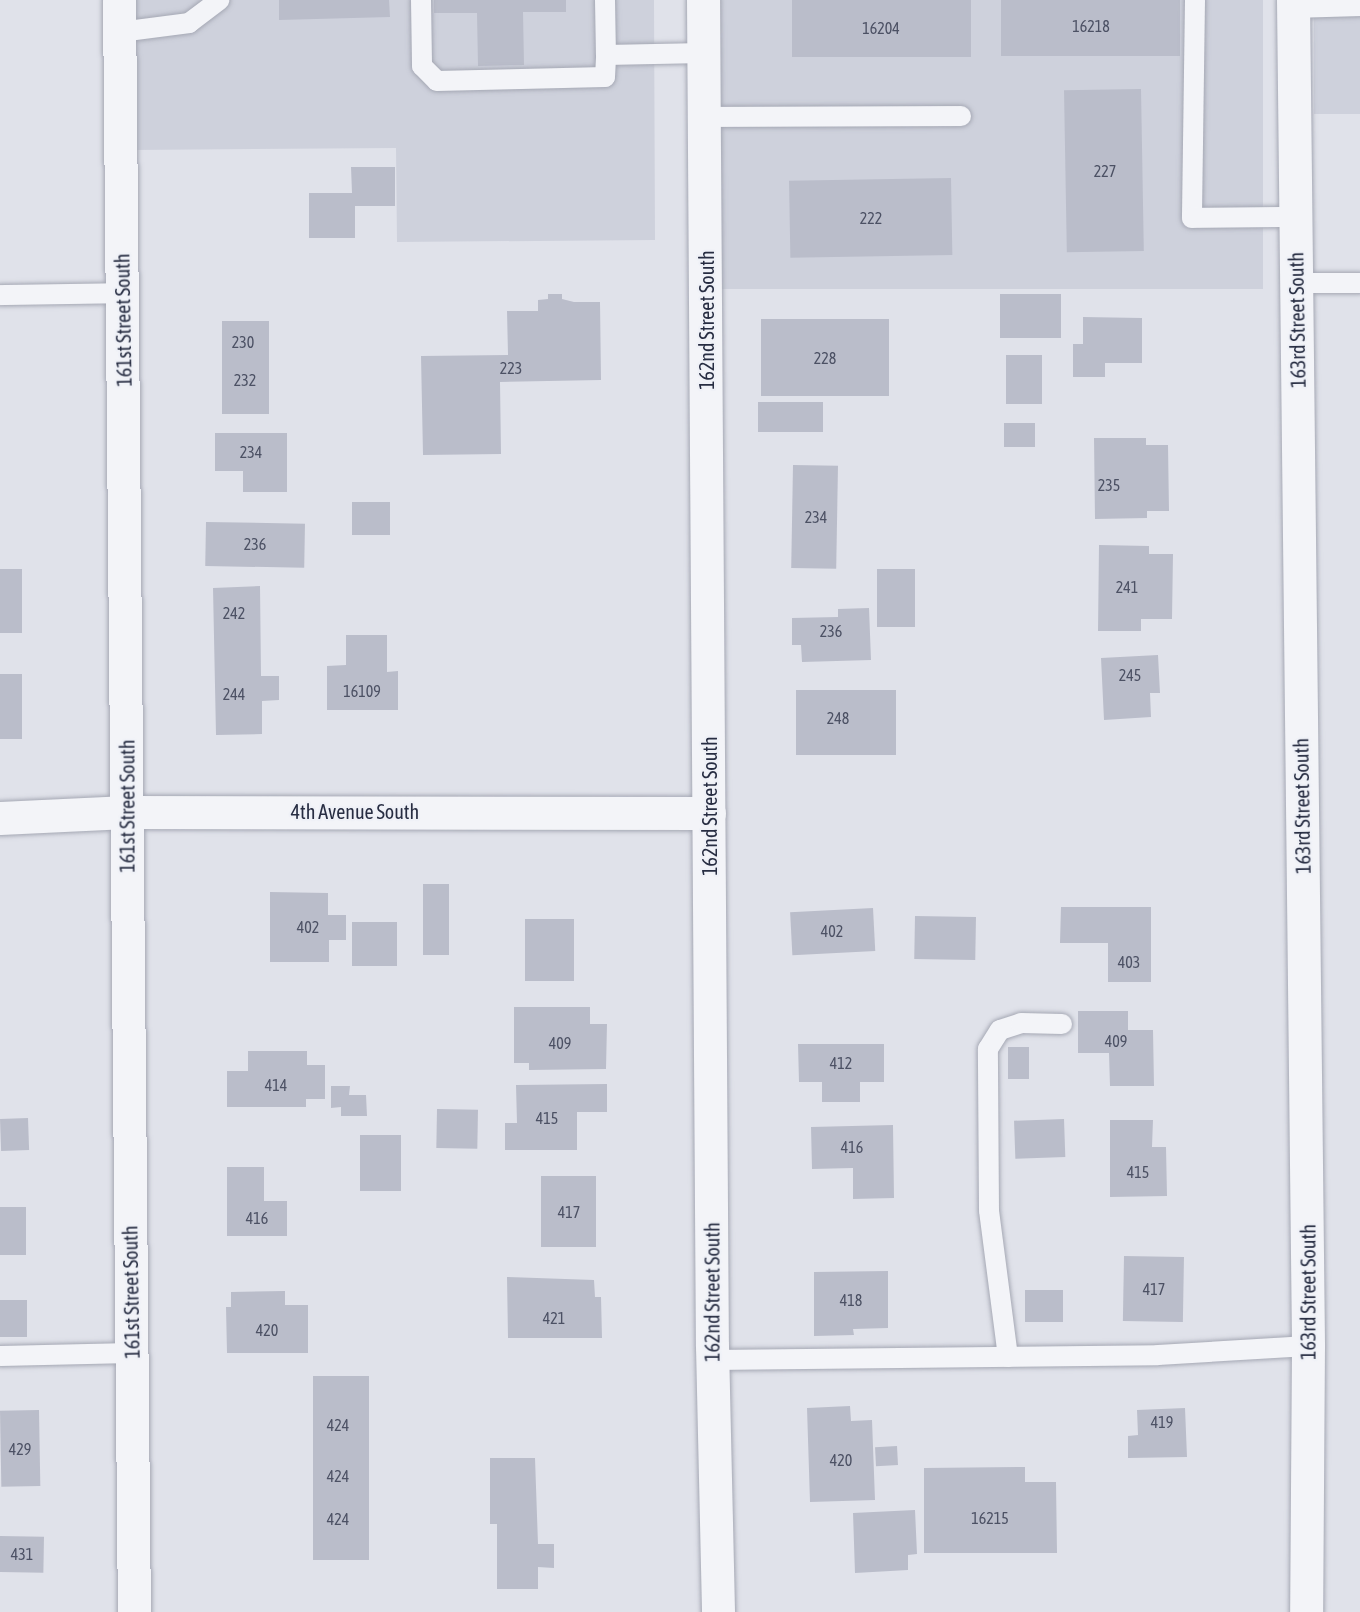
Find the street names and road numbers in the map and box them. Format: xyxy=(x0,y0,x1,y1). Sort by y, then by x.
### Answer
street label: 162nd Street South xyxy=(694,250,718,390)
street label: 163rd Street South xyxy=(1284,252,1310,388)
street label: 161st Street South xyxy=(110,253,136,387)
street label: 162nd Street South xyxy=(697,736,721,876)
street label: 163rd Street South xyxy=(1289,738,1315,874)
street label: 161st Street South xyxy=(115,739,139,873)
street label: 4th Avenue South xyxy=(291,799,419,823)
street label: 162nd Street South xyxy=(700,1222,724,1362)
street label: 163rd Street South xyxy=(1296,1224,1320,1360)
street label: 161st Street South xyxy=(118,1225,144,1359)

